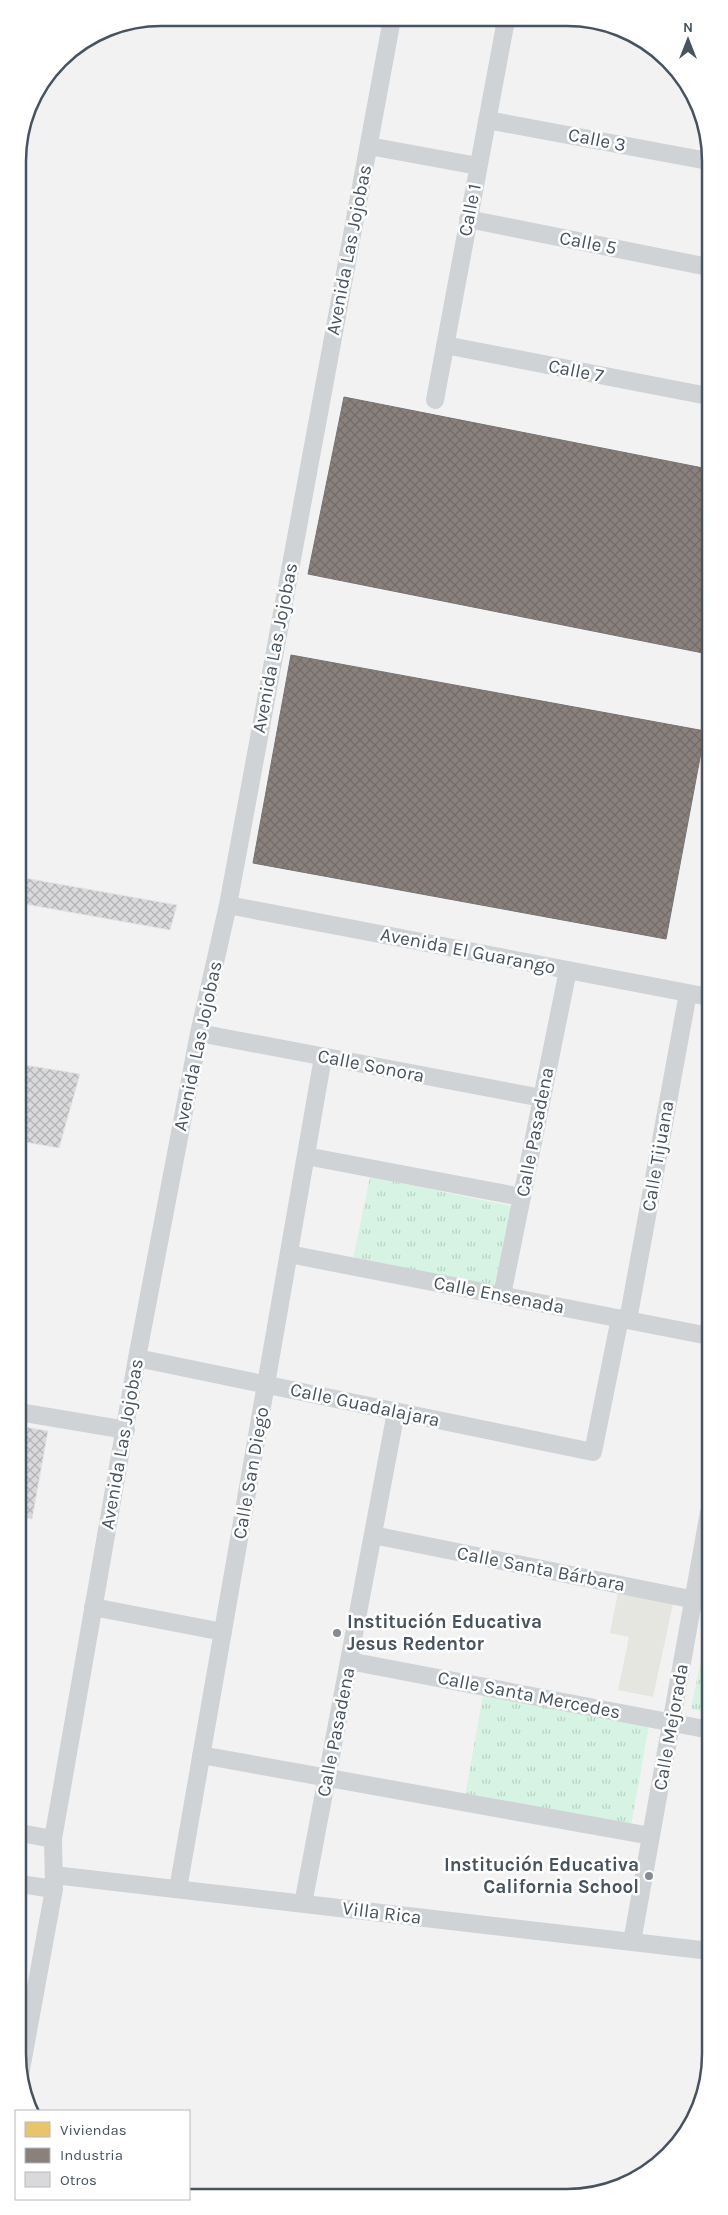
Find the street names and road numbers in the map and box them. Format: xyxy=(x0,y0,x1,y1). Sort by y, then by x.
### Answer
street label: Calle 3 xyxy=(566,124,628,156)
street label: Avenida Las Jojobas xyxy=(322,163,376,337)
street label: Calle 1 xyxy=(454,182,486,238)
street label: Calle 5 xyxy=(558,227,618,259)
street label: Calle 7 xyxy=(546,355,606,387)
street label: Avenida Las Jojobas xyxy=(248,561,302,735)
street label: Avenida El Guarango xyxy=(379,923,557,979)
street label: Avenida Las Jojobas xyxy=(169,959,227,1133)
street label: Calle Sonora xyxy=(316,1045,426,1087)
street label: Calle Pasadena xyxy=(512,1065,558,1199)
street label: Calle Tijuana xyxy=(637,1099,679,1213)
street label: Calle Ensenada xyxy=(432,1272,566,1318)
street label: Avenida Las Jojobas xyxy=(96,1357,148,1531)
street label: Calle Guadalajara xyxy=(288,1378,442,1432)
street label: Calle San Diego xyxy=(229,1405,273,1541)
street label: Calle Santa Bárbara xyxy=(455,1542,627,1596)
street label: Calle Mejorada xyxy=(649,1662,693,1792)
street label: Calle Pasadena xyxy=(313,1665,359,1799)
street label: Calle Santa Mercedes xyxy=(436,1666,622,1724)
street label: Villa Rica xyxy=(341,1897,423,1929)

